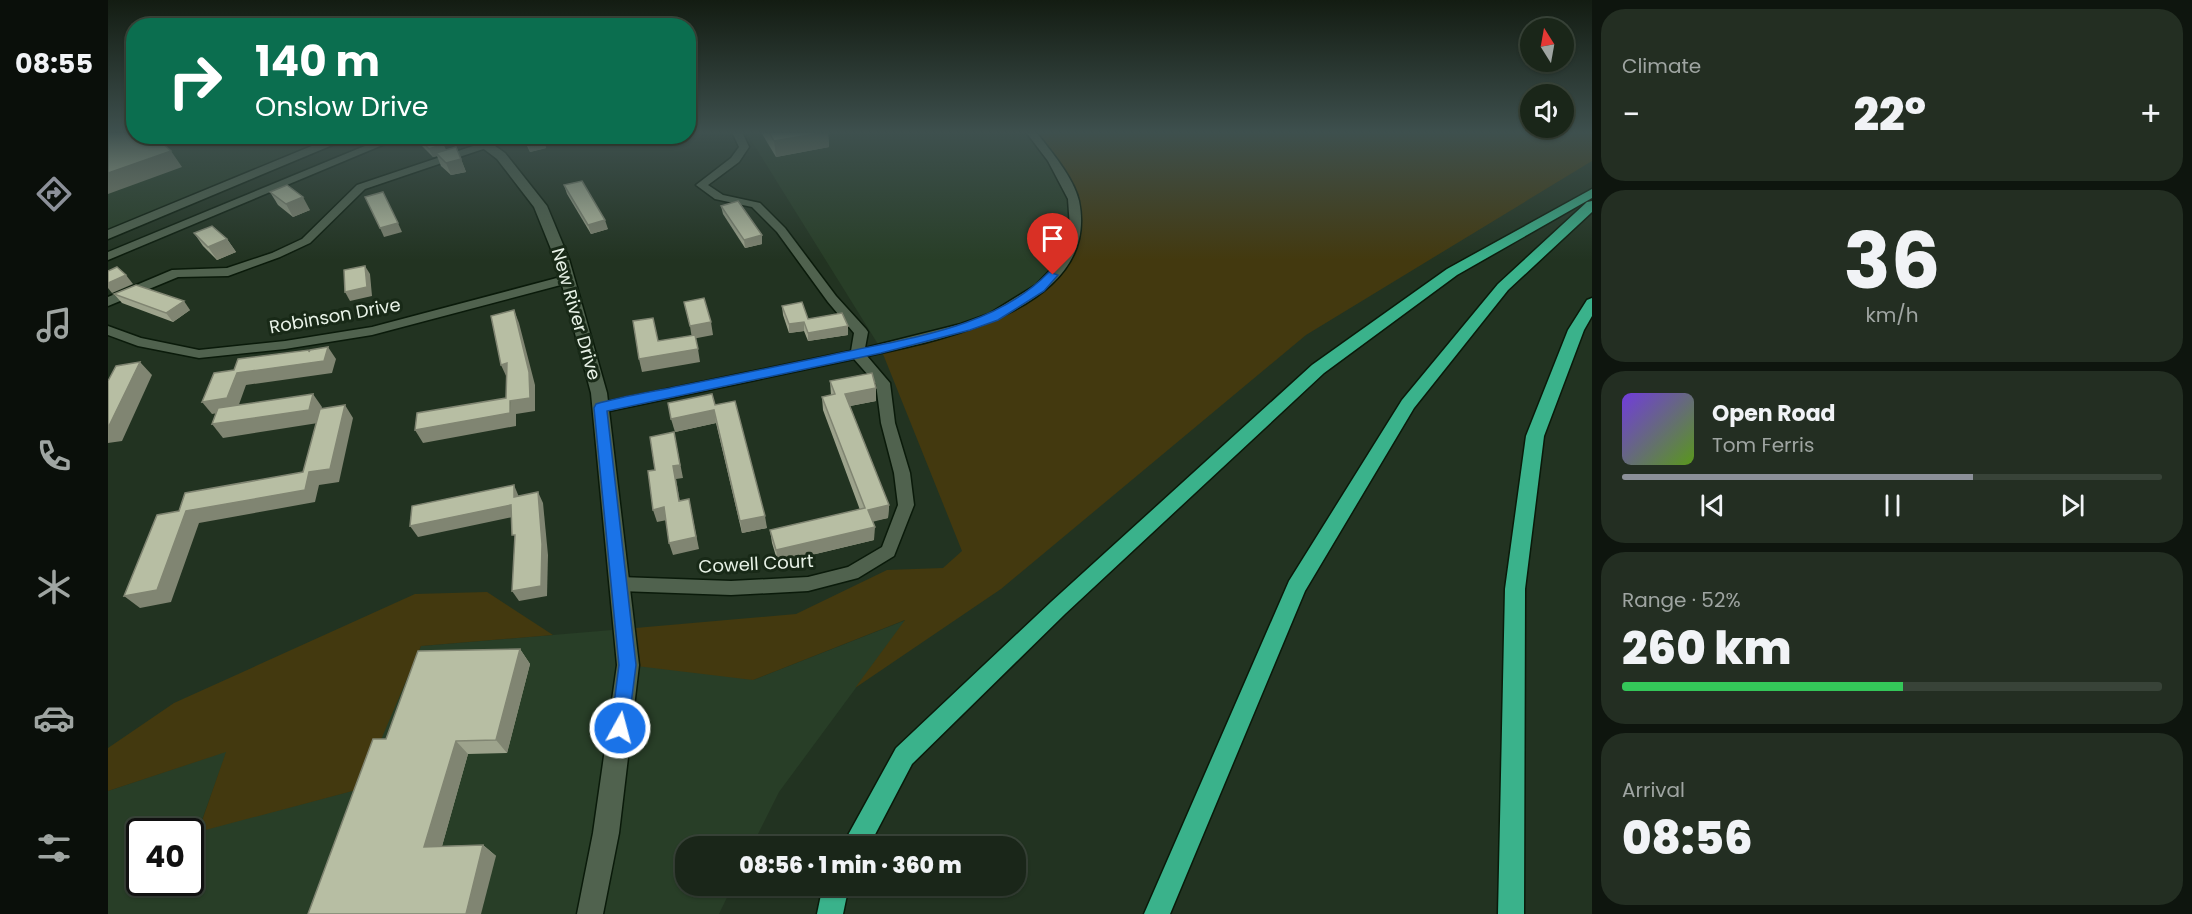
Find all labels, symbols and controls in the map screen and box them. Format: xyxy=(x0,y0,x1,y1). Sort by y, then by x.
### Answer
north arrow xyxy=(1520,18,1574,72)
map controls xyxy=(1520,18,1574,138)
text: 140 m xyxy=(255,32,380,91)
icon: right xyxy=(156,42,234,120)
text: 08:55 xyxy=(15,45,93,82)
text: Climate xyxy=(1622,52,1701,80)
text: 22° xyxy=(1853,83,1926,146)
button: sound xyxy=(1520,84,1574,138)
text: Onslow Drive xyxy=(255,88,429,125)
text: − xyxy=(1622,91,1640,138)
text: + xyxy=(2139,91,2162,138)
icon: directions xyxy=(33,173,75,215)
text: 36 xyxy=(1844,206,1940,315)
pin xyxy=(1027,213,1078,275)
icon: arrive xyxy=(1036,222,1069,255)
street label: New River Drive xyxy=(546,245,607,383)
street label: Robinson Drive xyxy=(267,292,403,339)
text: km/h xyxy=(1865,301,1919,329)
icon: music xyxy=(33,304,75,346)
text: Open Road xyxy=(1712,398,1836,429)
text: Tom Ferris xyxy=(1712,431,1814,459)
icon: phone xyxy=(33,435,75,477)
icon: previous xyxy=(1696,489,1729,522)
icon: pause xyxy=(1876,489,1909,522)
icon: next xyxy=(2056,489,2089,522)
street label: Cowell Court xyxy=(698,548,814,579)
icon: climate xyxy=(33,566,75,608)
text: Range · 52% xyxy=(1622,586,1741,614)
text: 260 km xyxy=(1622,617,1791,680)
position arrow xyxy=(588,696,652,760)
icon: car xyxy=(33,697,75,739)
text: Arrival xyxy=(1622,776,1685,804)
text: 08:56 xyxy=(1622,807,1753,870)
speed limit sign: 40 xyxy=(126,818,204,896)
icon: filters xyxy=(33,827,75,869)
text: 08:56 · 1 min · 360 m xyxy=(739,850,962,881)

